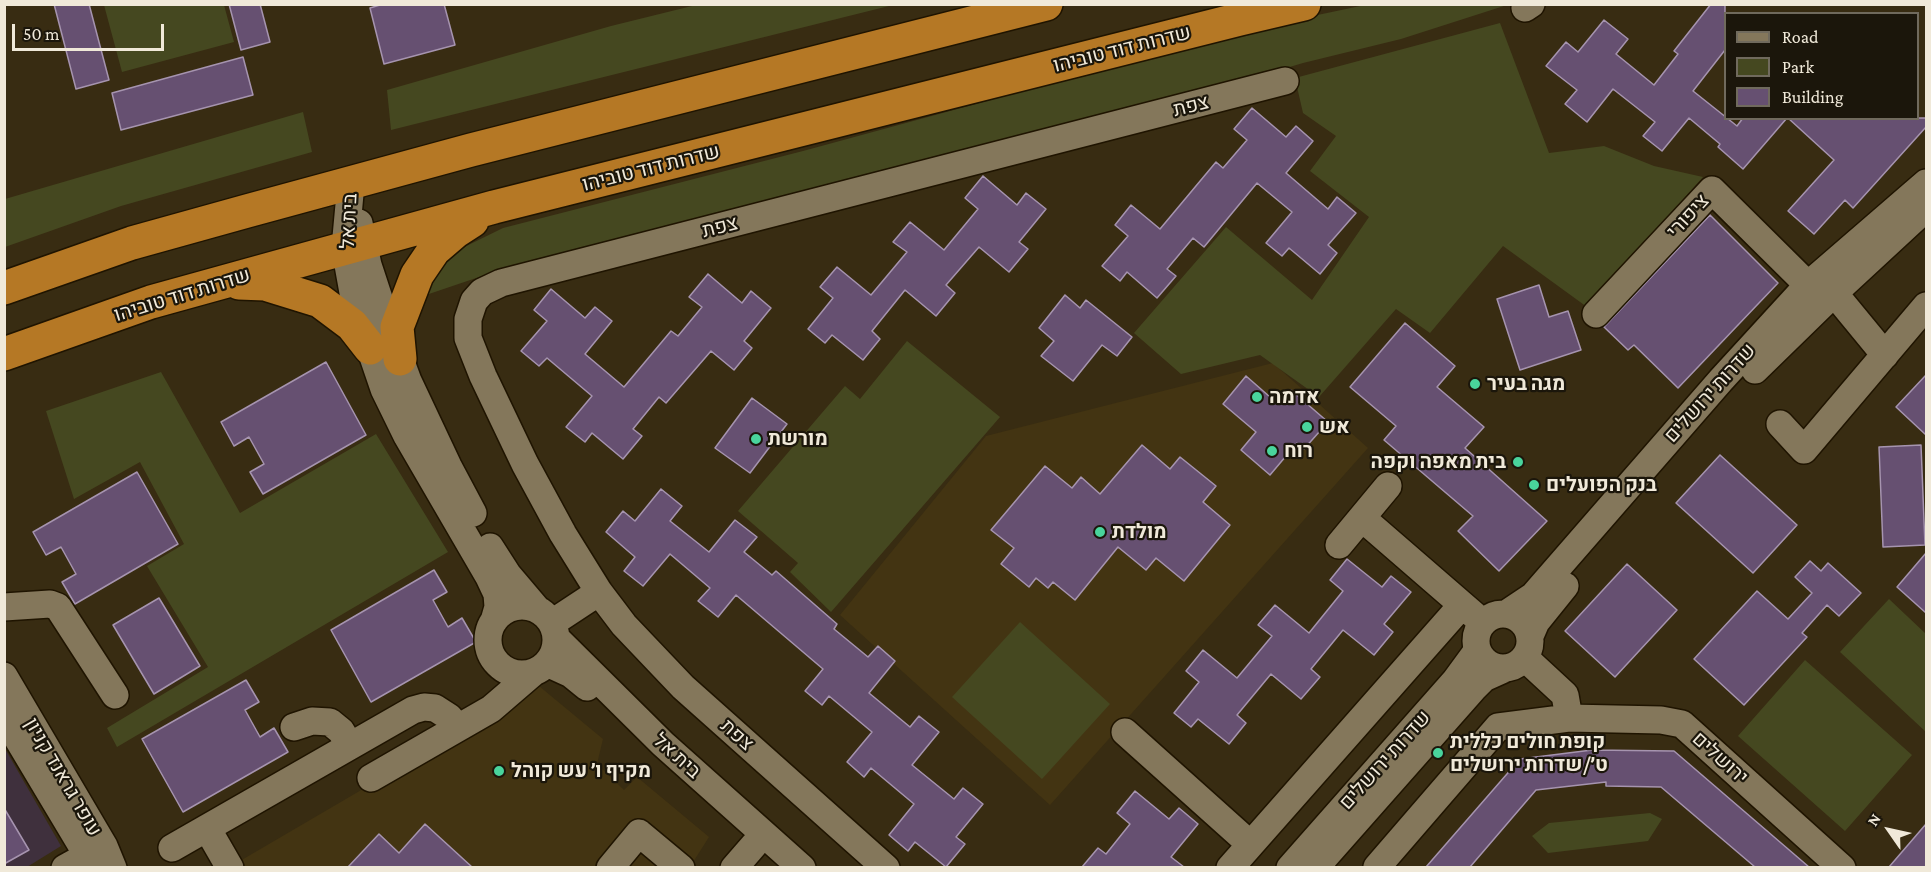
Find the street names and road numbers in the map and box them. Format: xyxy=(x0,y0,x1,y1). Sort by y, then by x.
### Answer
street label: שדרות דוד טוביהו xyxy=(1051,20,1193,78)
street label: צפת xyxy=(1171,90,1211,122)
street label: שדרות דוד טוביהו xyxy=(580,139,722,197)
street label: ציפורי xyxy=(1662,189,1714,243)
street label: בית אל xyxy=(336,192,362,250)
street label: צפת xyxy=(700,211,740,243)
street label: שדרות דוד טוביהו xyxy=(111,263,253,327)
street label: שדרות ירושלים xyxy=(1659,339,1761,447)
street label: שדרות ירושלים xyxy=(1334,706,1436,814)
street label: עופר גראנד קניון xyxy=(19,714,107,840)
street label: צפת xyxy=(716,714,758,756)
street label: ירושלים xyxy=(1687,727,1753,789)
street label: בית אל xyxy=(648,728,706,784)

